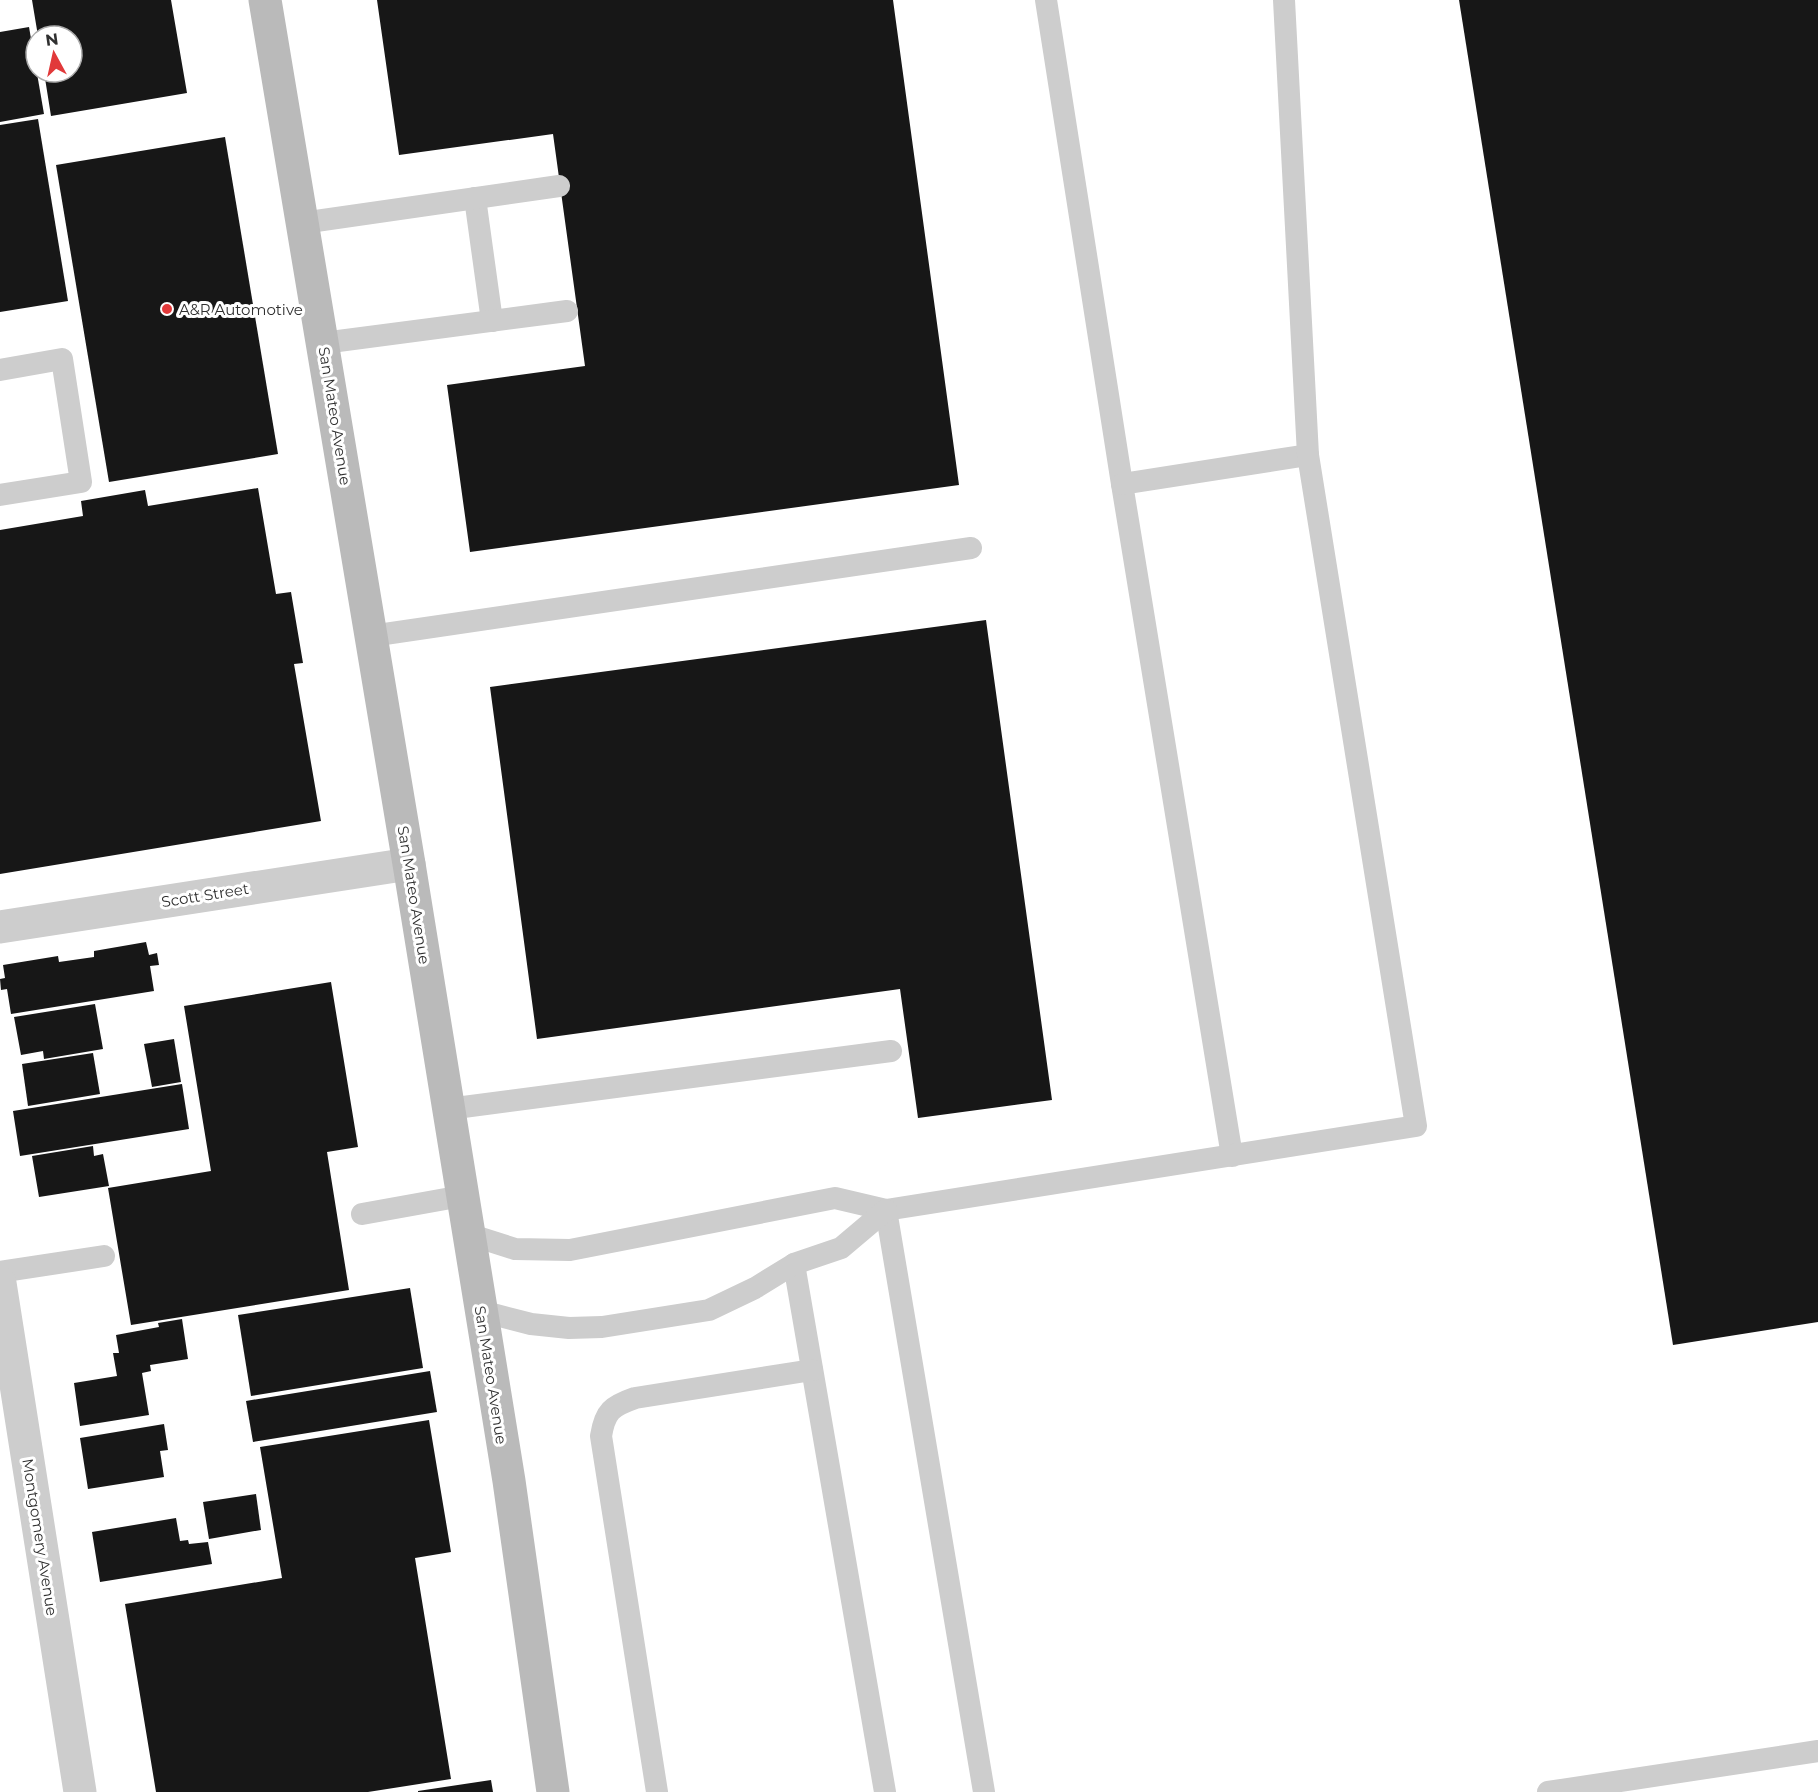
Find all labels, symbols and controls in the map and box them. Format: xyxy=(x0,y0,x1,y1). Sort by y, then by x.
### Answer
north arrow xyxy=(24,24,84,84)
text: N xyxy=(44,29,60,50)
place label: A&R Automotive xyxy=(179,300,303,319)
marker: A&R Automotive xyxy=(160,302,174,316)
street label: San Mateo Avenue xyxy=(315,345,355,487)
street label: San Mateo Avenue xyxy=(394,824,434,966)
street label: Scott Street xyxy=(160,879,250,911)
street label: San Mateo Avenue xyxy=(471,1304,511,1446)
street label: Montgomery Avenue xyxy=(18,1457,62,1617)

